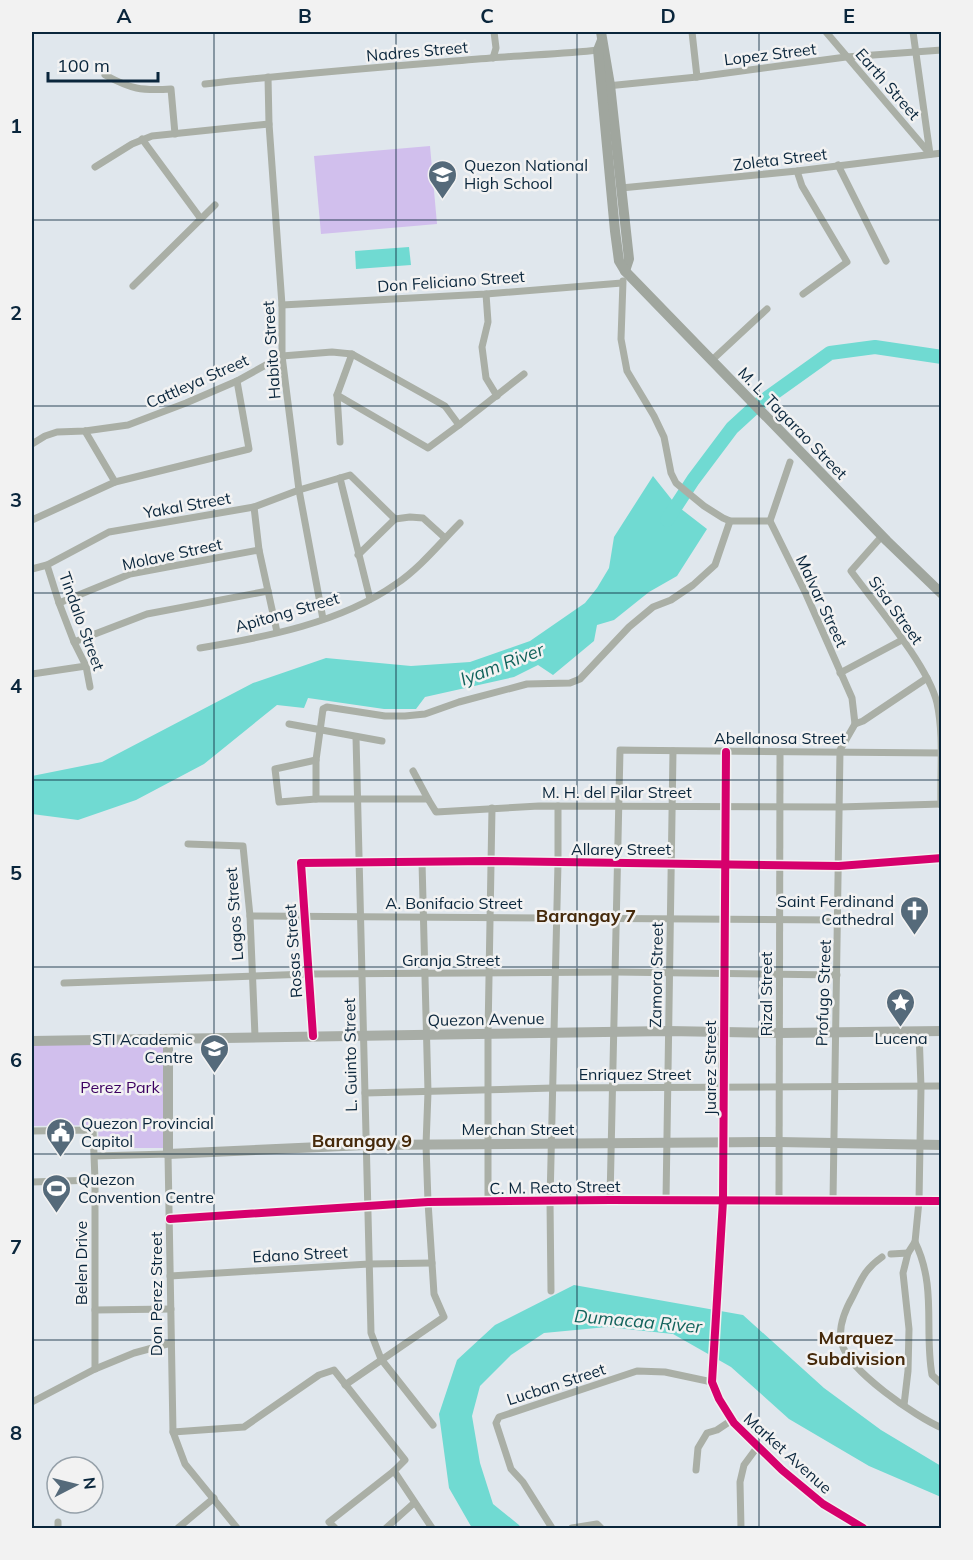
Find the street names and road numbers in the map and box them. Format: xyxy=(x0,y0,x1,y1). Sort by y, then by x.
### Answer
street label: Nadres Street xyxy=(365,37,469,65)
street label: Lopez Street xyxy=(723,38,818,70)
street label: Earth Street xyxy=(851,44,925,124)
street label: Zoleta Street xyxy=(732,143,829,175)
street label: Don Feliciano Street xyxy=(377,266,526,296)
street label: Habito Street xyxy=(258,300,284,400)
street label: Cattleya Street xyxy=(143,349,252,413)
street label: M. L. Tagarao Street xyxy=(734,363,852,484)
street label: Yakal Street xyxy=(141,487,232,523)
street label: Molave Street xyxy=(120,534,224,574)
street label: Malvar Street xyxy=(792,552,852,651)
street label: Tindalo Street xyxy=(55,569,109,673)
street label: Sisa Street xyxy=(864,572,928,648)
street label: Apitong Street xyxy=(233,587,342,636)
street label: Abellanosa Street xyxy=(714,728,846,748)
street label: M. H. del Pilar Street xyxy=(542,782,692,802)
street label: Allarey Street xyxy=(571,839,671,859)
street label: Lagos Street xyxy=(221,866,247,961)
street label: A. Bonifacio Street xyxy=(385,893,523,913)
street label: Rosas Street xyxy=(280,903,306,999)
street label: Zamora Street xyxy=(645,921,667,1028)
street label: Profugo Street xyxy=(811,939,835,1047)
street label: Granja Street xyxy=(402,950,501,970)
street label: Rizal Street xyxy=(756,951,776,1036)
street label: L. Guinto Street xyxy=(339,997,361,1112)
street label: Quezon Avenue xyxy=(427,1008,545,1030)
street label: Juarez Street xyxy=(700,1020,720,1116)
street label: Enriquez Street xyxy=(579,1064,692,1084)
street label: Merchan Street xyxy=(462,1119,575,1139)
street label: C. M. Recto Street xyxy=(489,1176,621,1198)
street label: Belen Drive xyxy=(71,1221,91,1305)
street label: Don Perez Street xyxy=(146,1231,166,1356)
street label: Edano Street xyxy=(252,1241,349,1266)
street label: Lucban Street xyxy=(504,1358,608,1409)
street label: Market Avenue xyxy=(740,1408,836,1498)

